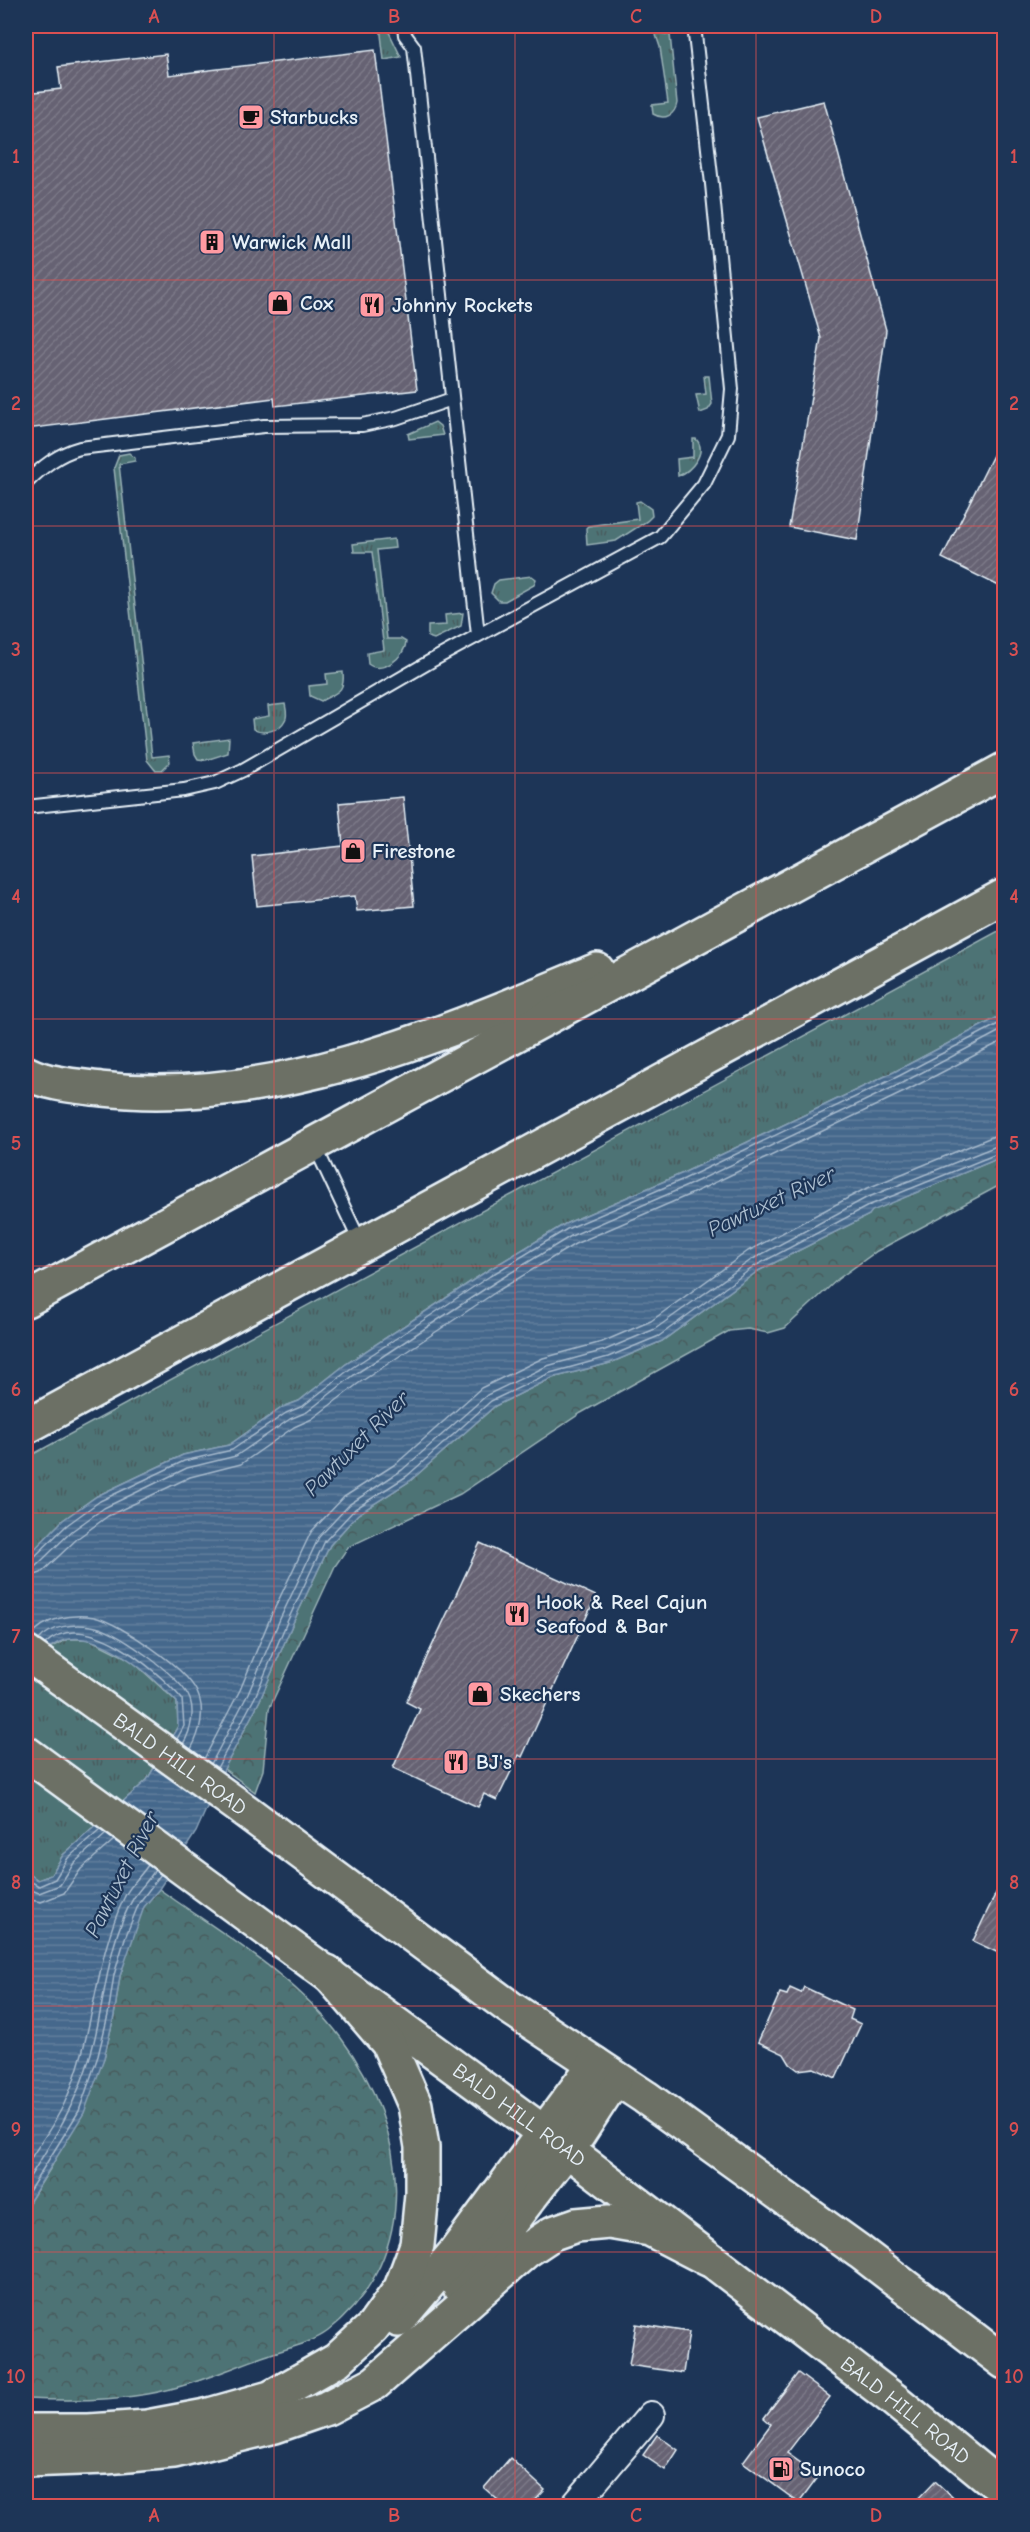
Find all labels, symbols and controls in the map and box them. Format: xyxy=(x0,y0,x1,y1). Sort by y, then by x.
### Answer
text: A xyxy=(148,5,160,28)
text: B xyxy=(388,5,400,28)
text: C xyxy=(630,5,642,28)
text: D xyxy=(870,5,882,28)
cafe icon: Starbucks xyxy=(236,102,266,132)
place label: Starbucks xyxy=(270,105,358,129)
text: 1 xyxy=(12,145,20,168)
text: 1 xyxy=(1010,145,1018,168)
building icon: Warwick Mall xyxy=(197,227,227,257)
place label: Warwick Mall xyxy=(232,230,351,254)
shop icon: Cox xyxy=(265,288,295,318)
restaurant icon: Johnny Rockets xyxy=(357,290,387,320)
place label: Cox xyxy=(300,291,334,315)
place label: Johnny Rockets xyxy=(392,293,533,317)
text: 2 xyxy=(11,392,21,415)
text: 2 xyxy=(1009,392,1019,415)
text: 3 xyxy=(11,638,21,661)
text: 3 xyxy=(1009,638,1019,661)
shop icon: Firestone xyxy=(338,836,368,866)
place label: Firestone xyxy=(372,839,455,863)
text: 4 xyxy=(11,885,21,908)
text: 4 xyxy=(1009,885,1019,908)
text: 5 xyxy=(11,1132,21,1155)
text: 5 xyxy=(1009,1132,1019,1155)
water label: Pawtuxet River xyxy=(704,1161,840,1243)
text: 6 xyxy=(11,1378,21,1401)
text: 6 xyxy=(1009,1378,1019,1401)
water label: Pawtuxet River xyxy=(299,1385,415,1502)
place label: Hook & Reel Cajun Seafood & Bar xyxy=(536,1590,707,1638)
restaurant icon: Hook & Reel Cajun Seafood & Bar xyxy=(502,1599,532,1629)
text: 7 xyxy=(12,1625,21,1648)
text: 7 xyxy=(1010,1625,1019,1648)
shop icon: Skechers xyxy=(465,1679,495,1709)
place label: Skechers xyxy=(500,1682,580,1706)
street label: BALD HILL ROAD xyxy=(109,1708,252,1820)
restaurant icon: BJ's xyxy=(441,1747,471,1777)
place label: BJ's xyxy=(476,1750,512,1774)
water label: Pawtuxet River xyxy=(79,1806,165,1942)
text: 8 xyxy=(11,1871,21,1894)
text: 8 xyxy=(1009,1871,1019,1894)
street label: BALD HILL ROAD xyxy=(448,2058,591,2172)
text: 9 xyxy=(11,2118,21,2141)
text: 9 xyxy=(1009,2118,1019,2141)
street label: BALD HILL ROAD xyxy=(836,2351,975,2469)
text: 10 xyxy=(6,2365,26,2388)
text: 10 xyxy=(1004,2365,1024,2388)
fuel station icon: Sunoco xyxy=(766,2454,796,2484)
place label: Sunoco xyxy=(800,2457,865,2481)
text: A xyxy=(148,2504,160,2527)
text: B xyxy=(388,2504,400,2527)
text: C xyxy=(630,2504,642,2527)
text: D xyxy=(870,2504,882,2527)

